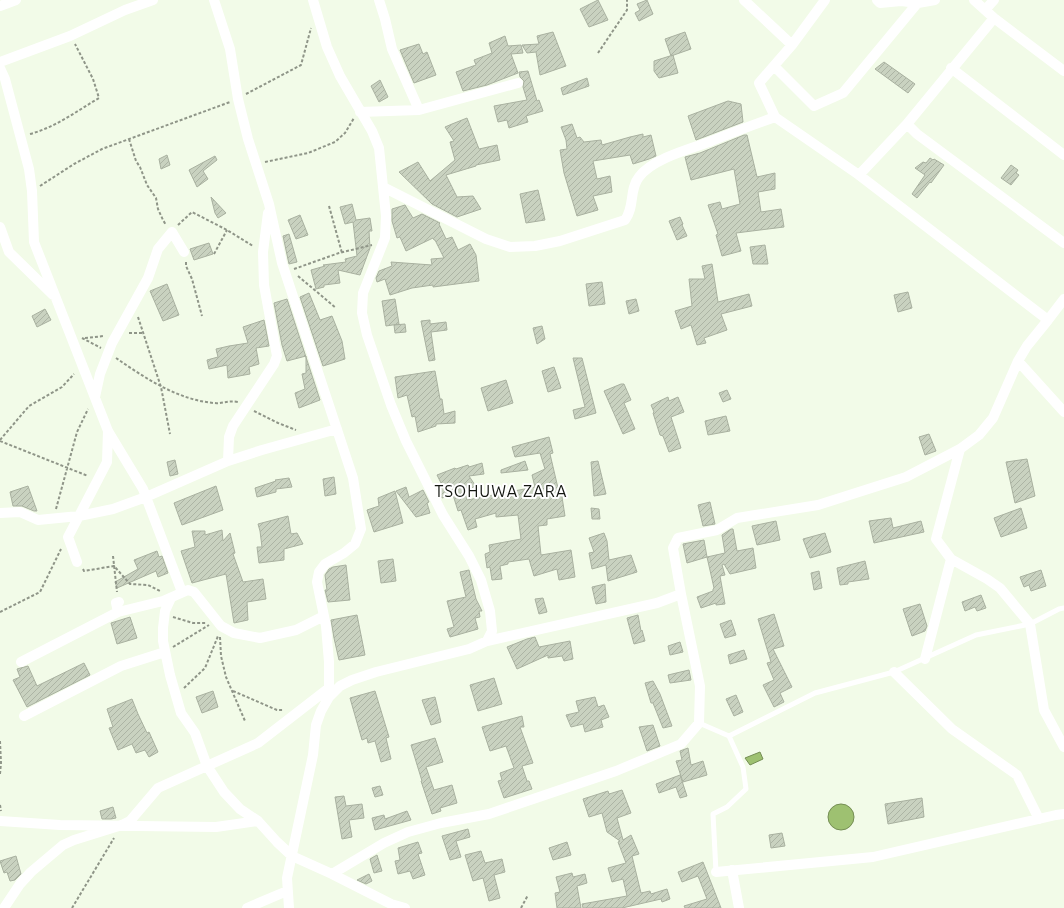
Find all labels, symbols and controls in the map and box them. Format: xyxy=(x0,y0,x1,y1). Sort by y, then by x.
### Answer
district label: TSOHUWA ZARA xyxy=(434,482,568,500)

